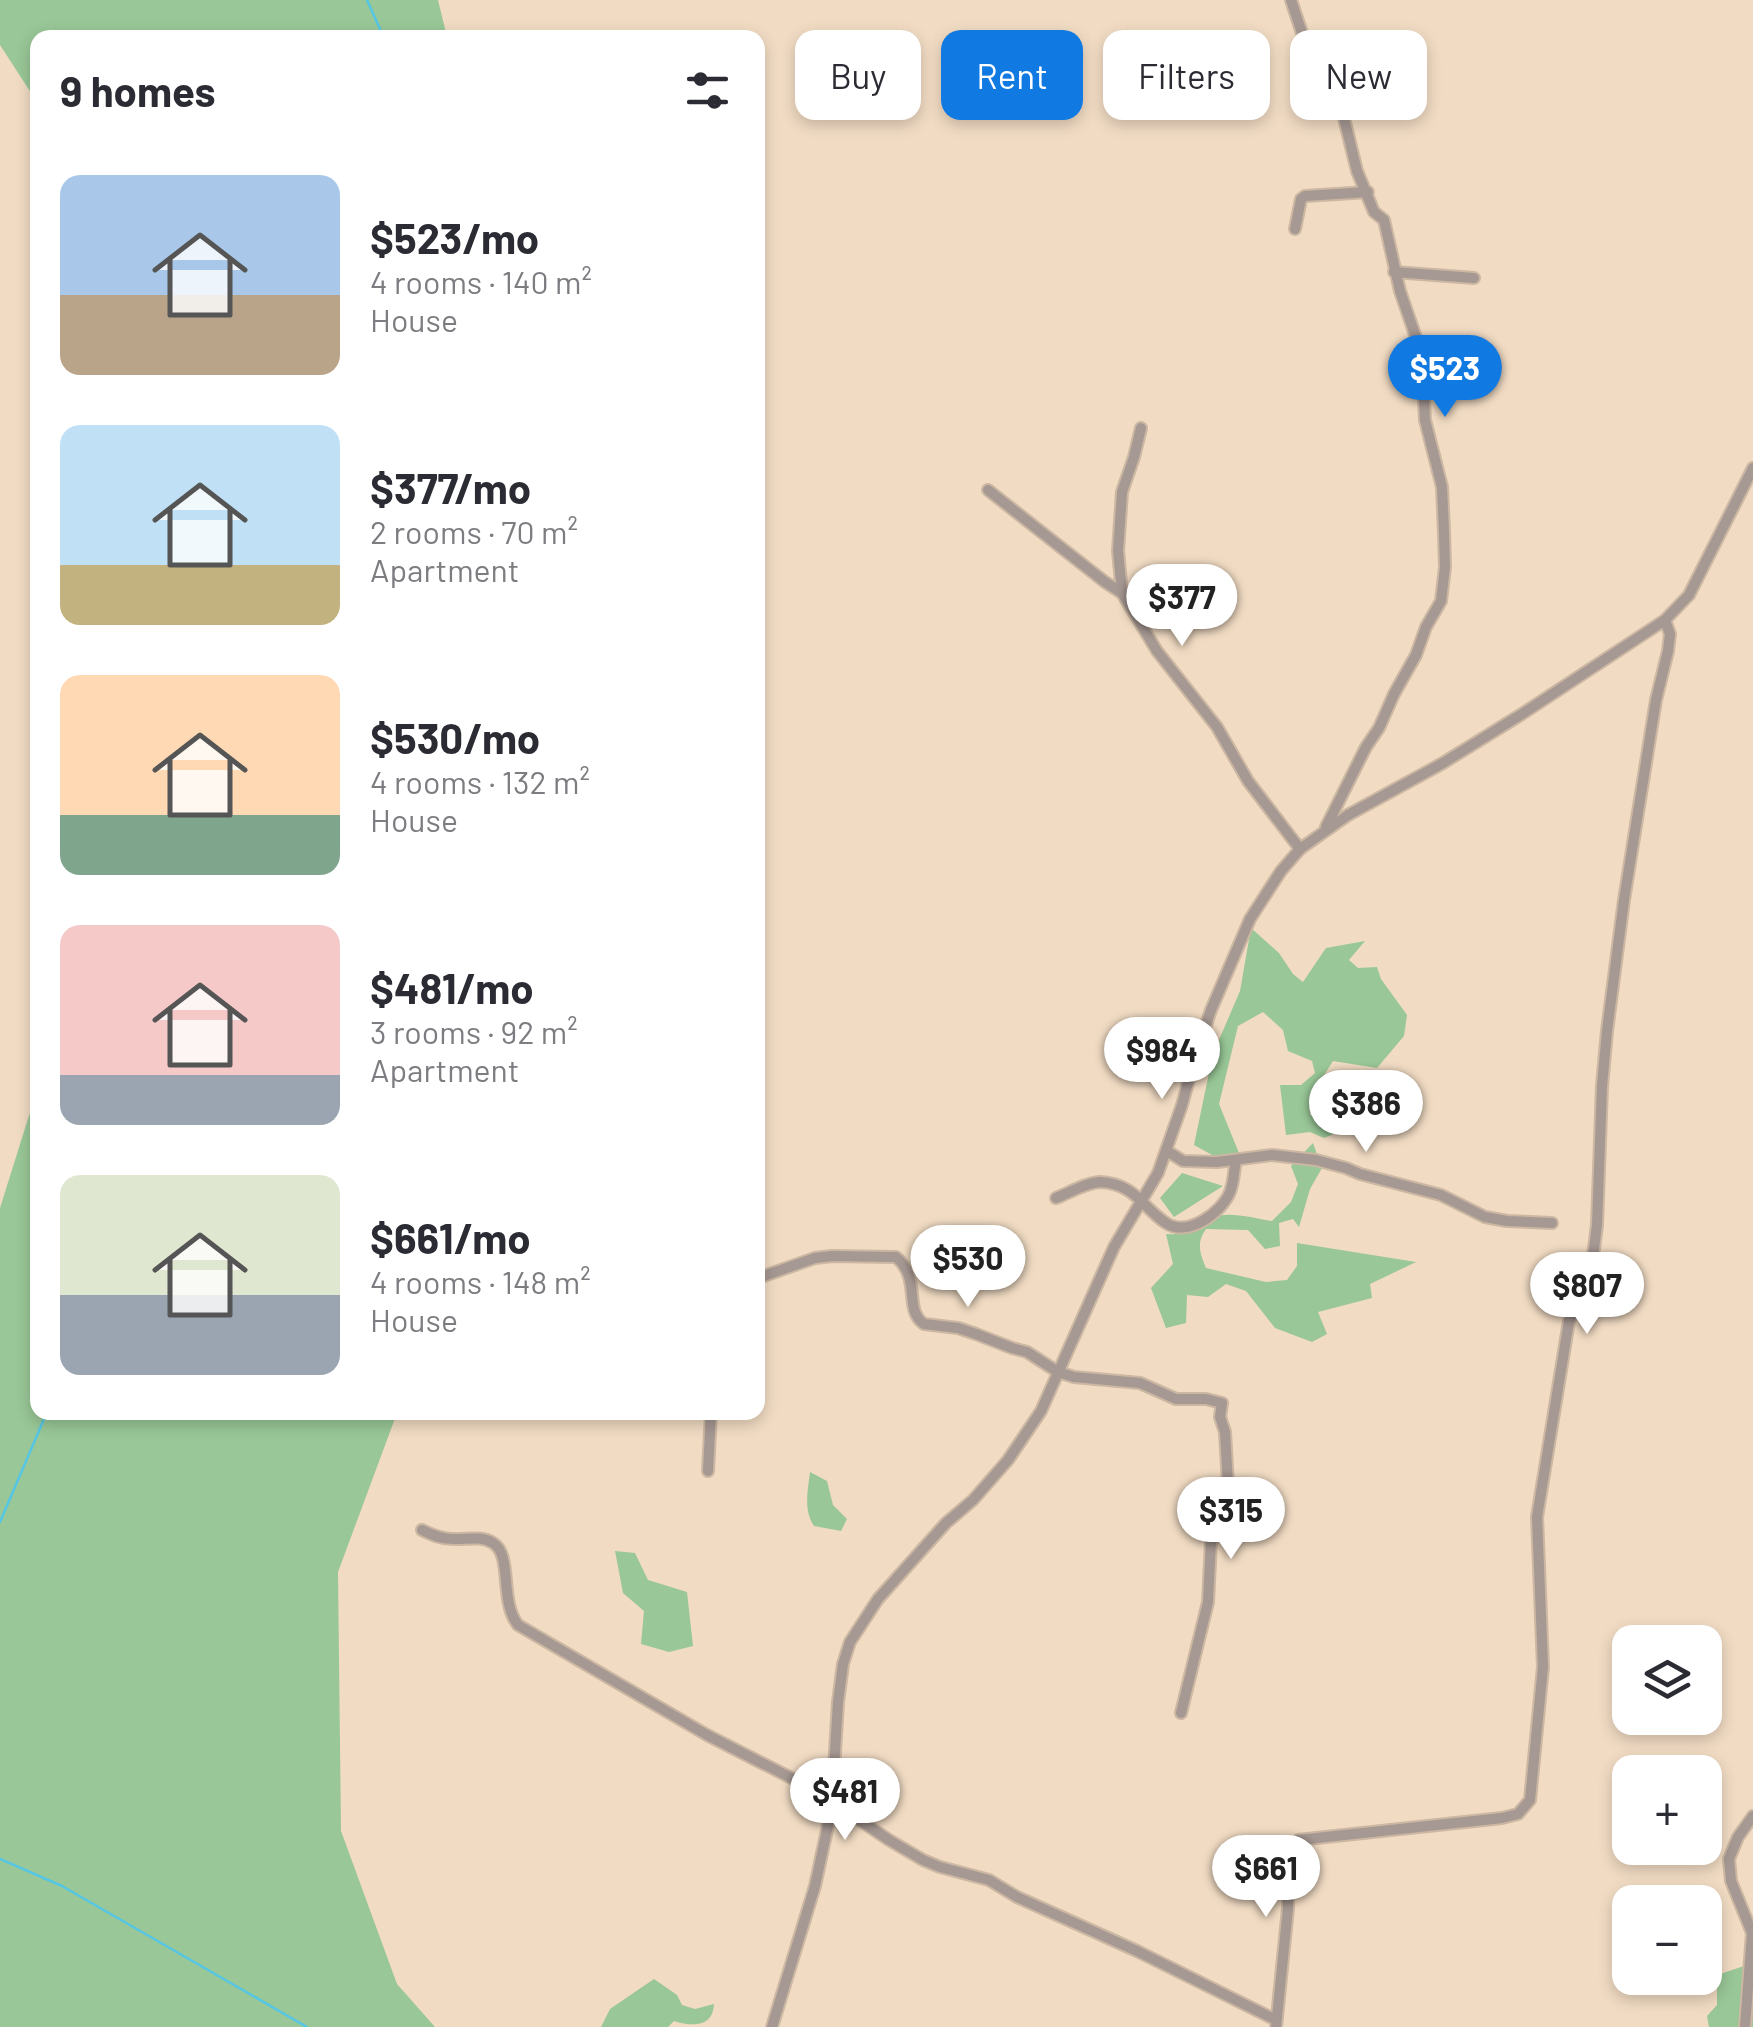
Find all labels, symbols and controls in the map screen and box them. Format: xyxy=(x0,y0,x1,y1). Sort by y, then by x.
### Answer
chip: Buy xyxy=(795,30,921,120)
chip: Rent xyxy=(941,30,1083,120)
chip: Filters xyxy=(1103,30,1270,120)
chip: New xyxy=(1290,30,1427,120)
icon: filters xyxy=(680,63,735,118)
text: 9 homes xyxy=(60,65,216,115)
text: $523/mo xyxy=(370,212,539,262)
icon: home xyxy=(140,215,260,335)
text: 4 rooms · 140 m² xyxy=(370,262,592,300)
text: House xyxy=(370,300,458,338)
pin: $523 xyxy=(1386,335,1504,420)
text: $523 xyxy=(1410,348,1480,386)
text: $377/mo xyxy=(370,462,531,512)
icon: home xyxy=(140,465,260,585)
text: 2 rooms · 70 m² xyxy=(370,512,578,550)
text: Apartment xyxy=(370,550,519,588)
pin: $377 xyxy=(1123,564,1241,649)
text: $377 xyxy=(1148,577,1216,615)
text: $530/mo xyxy=(370,712,540,762)
icon: home xyxy=(140,715,260,835)
text: 4 rooms · 132 m² xyxy=(370,762,590,800)
text: House xyxy=(370,800,458,838)
text: $481/mo xyxy=(370,962,534,1012)
icon: home xyxy=(140,965,260,1085)
text: 3 rooms · 92 m² xyxy=(370,1012,578,1050)
pin: $984 xyxy=(1103,1017,1221,1102)
text: $984 xyxy=(1126,1030,1198,1068)
text: Apartment xyxy=(370,1050,519,1088)
pin: $386 xyxy=(1307,1070,1425,1155)
text: $386 xyxy=(1331,1083,1401,1121)
text: $661/mo xyxy=(370,1212,531,1262)
icon: home xyxy=(140,1215,260,1335)
pin: $530 xyxy=(909,1225,1027,1310)
text: $530 xyxy=(932,1238,1004,1276)
pin: $807 xyxy=(1528,1252,1646,1337)
text: 4 rooms · 148 m² xyxy=(370,1262,591,1300)
text: $807 xyxy=(1552,1265,1622,1303)
text: House xyxy=(370,1300,458,1338)
pin: $315 xyxy=(1172,1477,1290,1562)
text: $315 xyxy=(1199,1490,1263,1528)
map controls xyxy=(1612,1625,1722,1995)
button: layers xyxy=(1612,1625,1722,1735)
button: + xyxy=(1612,1755,1722,1865)
pin: $481 xyxy=(786,1758,904,1843)
text: $481 xyxy=(812,1771,878,1809)
pin: $661 xyxy=(1207,1835,1325,1920)
text: $661 xyxy=(1234,1848,1298,1886)
button: − xyxy=(1612,1885,1722,1995)

